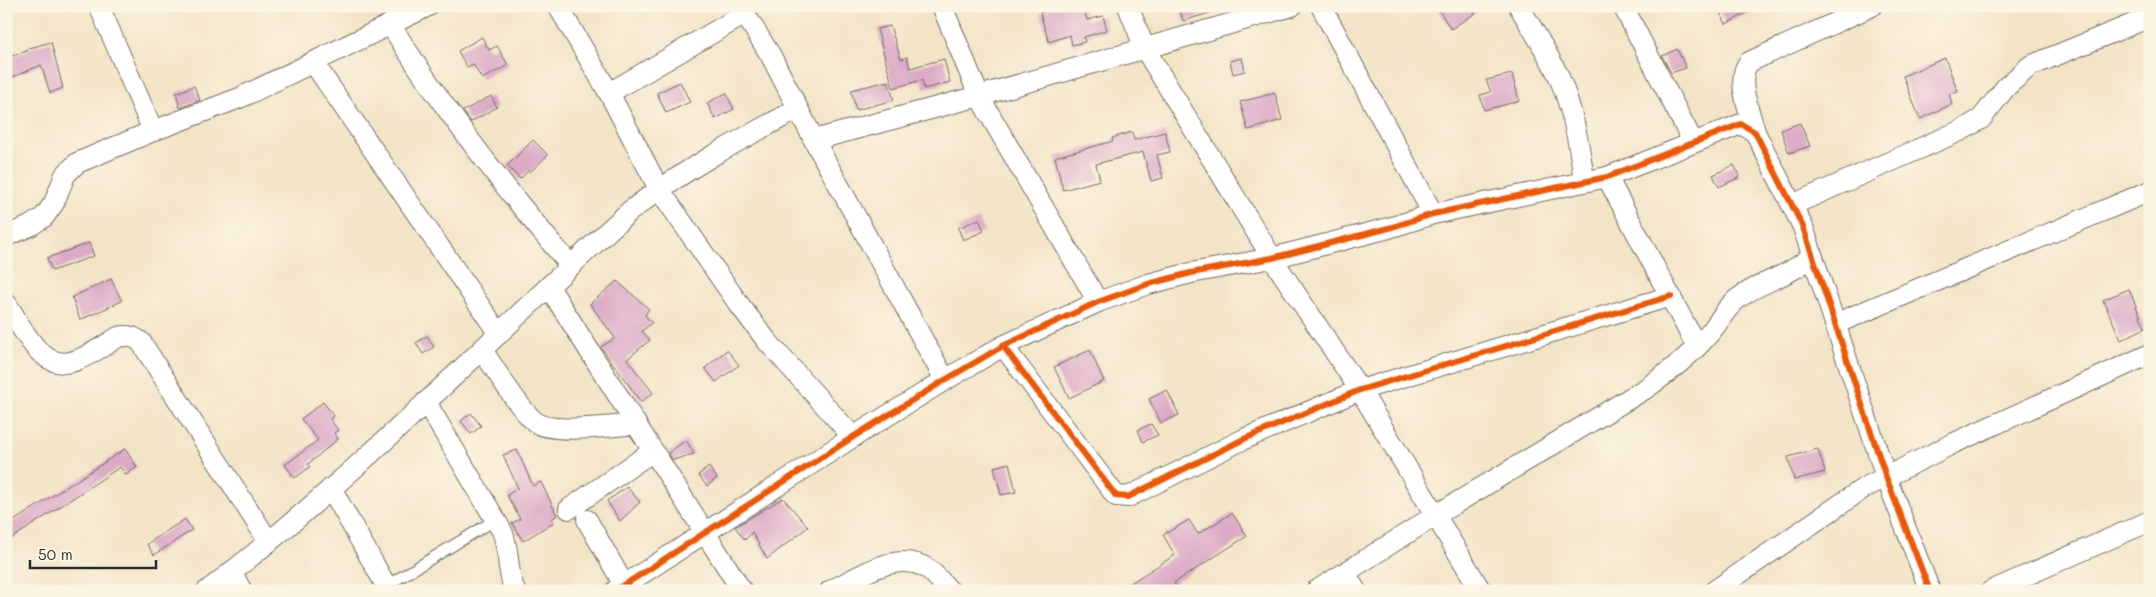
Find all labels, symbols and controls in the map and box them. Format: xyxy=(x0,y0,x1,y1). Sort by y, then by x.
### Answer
scale bar xyxy=(30,537,156,569)
text: 50 m xyxy=(38,544,73,564)

